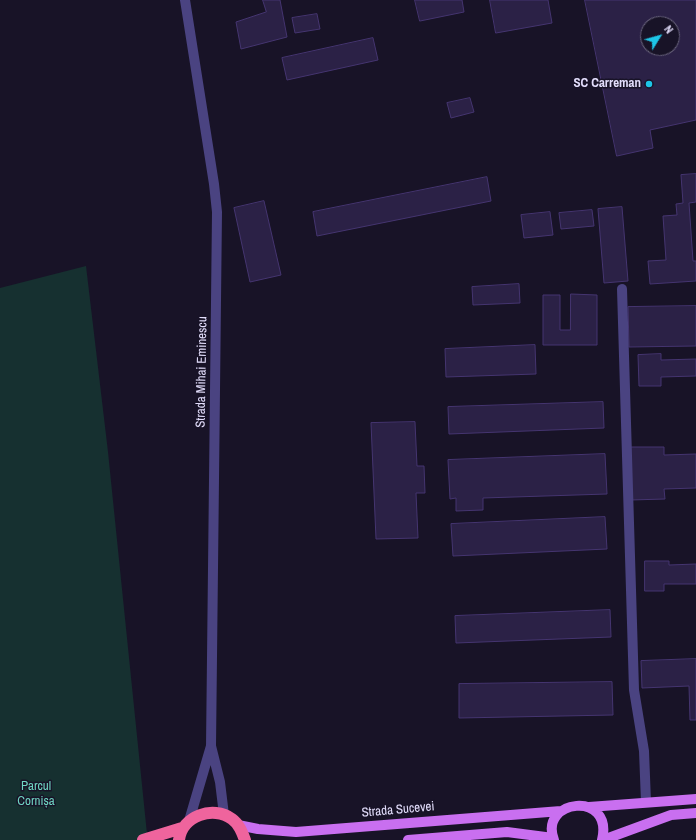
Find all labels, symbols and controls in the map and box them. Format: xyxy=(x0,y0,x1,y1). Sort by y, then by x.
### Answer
north arrow xyxy=(640,16,680,56)
text: N xyxy=(661,23,676,36)
place label: SC Carreman xyxy=(573,76,641,92)
marker: SC Carreman xyxy=(644,79,654,89)
street label: Strada Mihai Eminescu xyxy=(193,316,211,428)
park label: Parcul Cornișa xyxy=(17,779,55,810)
street label: Strada Sucevei xyxy=(361,799,435,821)

